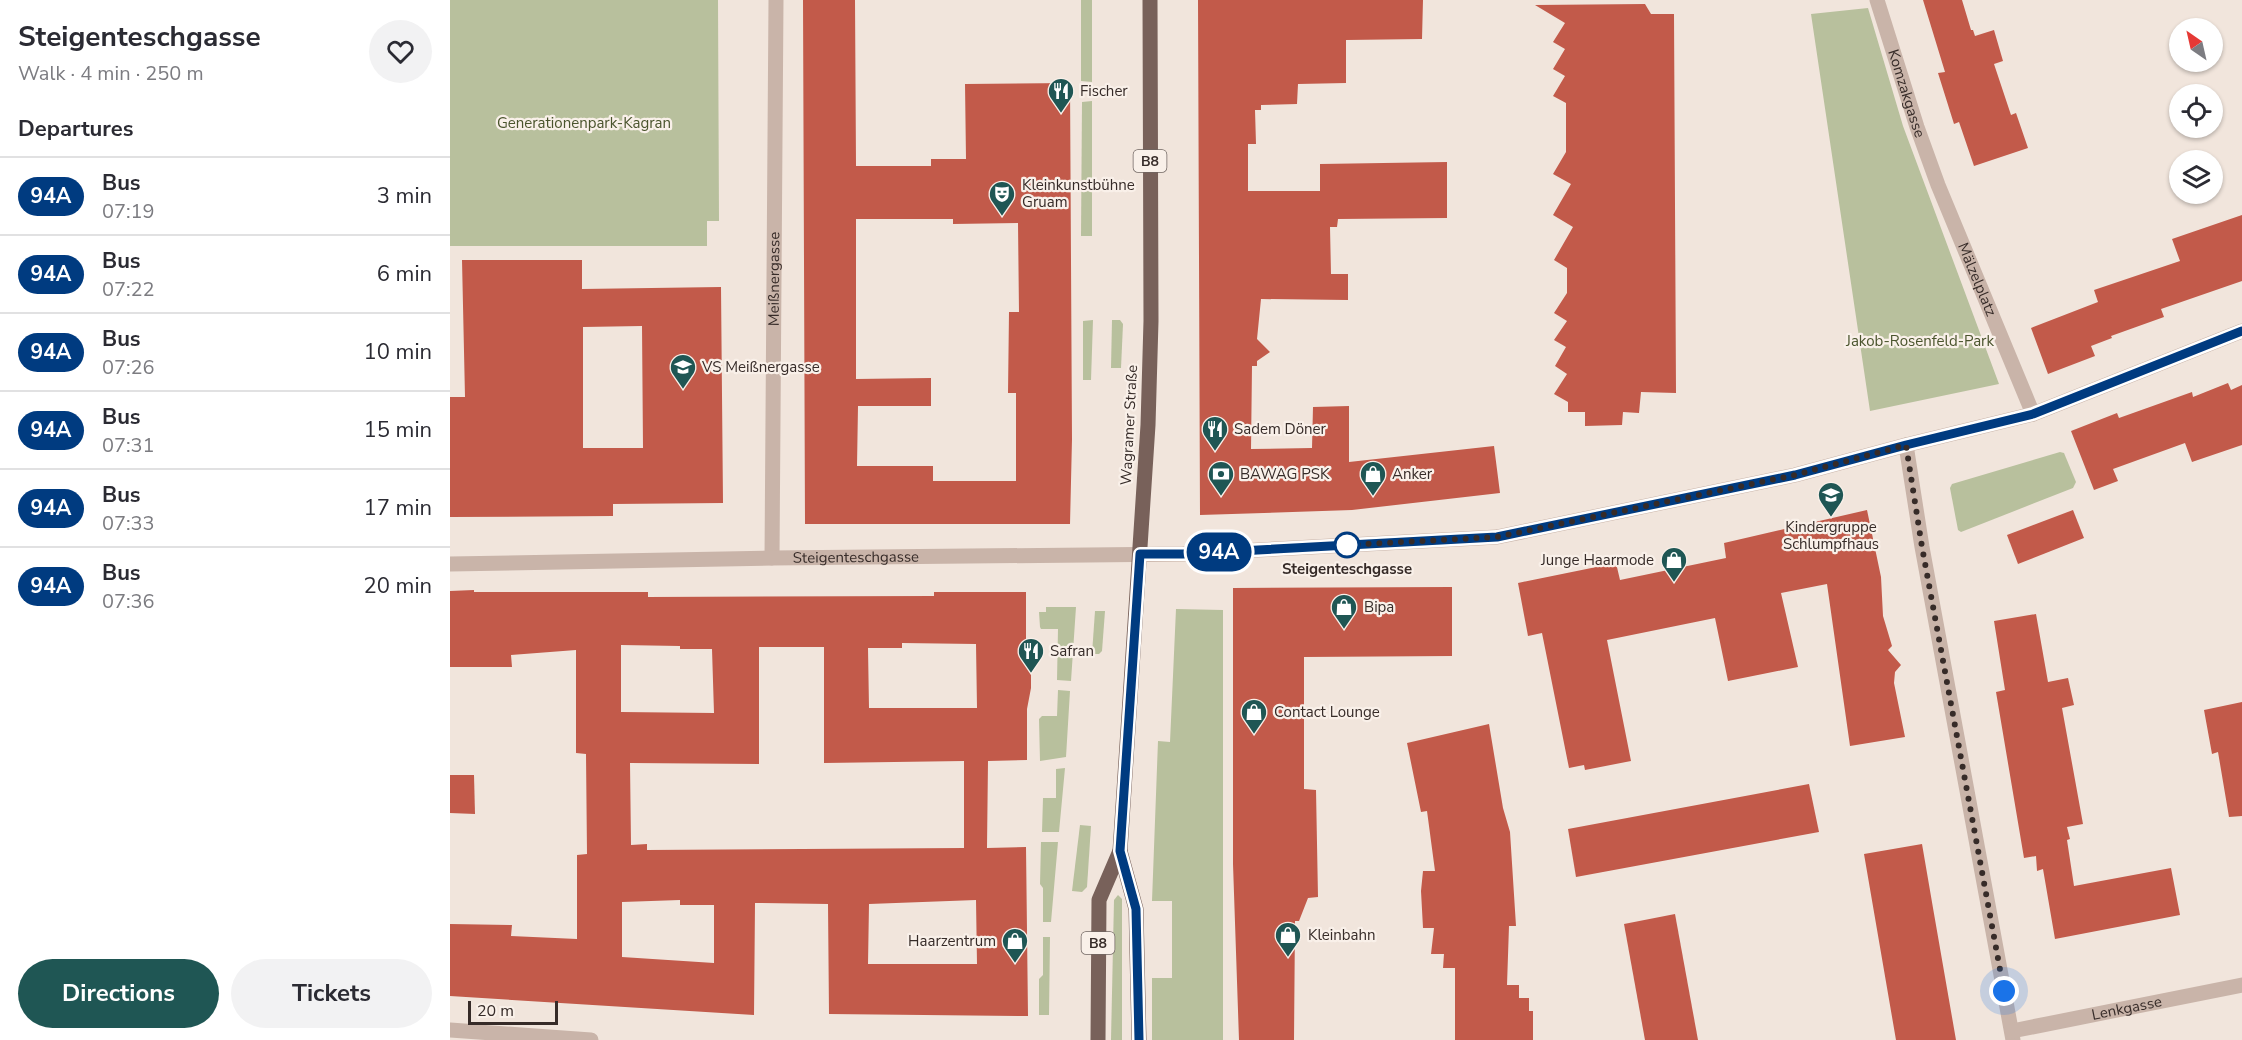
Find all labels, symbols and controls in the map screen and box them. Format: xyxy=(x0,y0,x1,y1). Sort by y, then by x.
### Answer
text: Steigenteschgasse xyxy=(18,18,261,56)
north arrow xyxy=(2169,18,2223,72)
map controls xyxy=(2169,18,2223,204)
button: heart xyxy=(369,20,432,83)
street label: Komzakgasse xyxy=(1883,47,1930,140)
text: Walk · 4 min · 250 m xyxy=(18,60,204,87)
restaurant icon: Fischer xyxy=(1046,76,1076,114)
place label: Fischer xyxy=(1080,81,1128,101)
button: locate xyxy=(2169,84,2223,138)
park label: Generationenpark-Kagran xyxy=(497,113,671,133)
text: Departures xyxy=(18,114,133,144)
road number: B8 xyxy=(1134,150,1166,172)
button: layers xyxy=(2169,150,2223,204)
text: Bus xyxy=(102,168,141,198)
place label: Kleinkunstbühne Gruam xyxy=(1022,175,1135,212)
theatre icon: Kleinkunstbühne Gruam xyxy=(987,179,1017,217)
text: 3 min xyxy=(377,181,432,211)
text: 94A xyxy=(31,182,71,210)
text: 07:19 xyxy=(102,198,155,225)
street label: Meißnergasse xyxy=(764,232,784,326)
street label: Mälzelplatz xyxy=(1953,240,2001,319)
text: Bus xyxy=(102,246,141,276)
text: 6 min xyxy=(377,259,432,289)
text: 94A xyxy=(31,260,71,288)
text: 07:22 xyxy=(102,276,155,303)
text: Bus xyxy=(102,324,141,354)
park label: Jakob-Rosenfeld-Park xyxy=(1845,331,1994,351)
text: 10 min xyxy=(364,337,432,367)
text: 94A xyxy=(31,338,71,366)
school or university icon: VS Meißnergasse xyxy=(668,352,698,390)
text: 07:26 xyxy=(102,354,155,381)
place label: VS Meißnergasse xyxy=(701,357,820,377)
street label: Wagramer Straße xyxy=(1116,364,1142,486)
text: Bus xyxy=(102,402,141,432)
restaurant icon: Sadem Döner xyxy=(1200,414,1230,452)
text: 15 min xyxy=(364,415,432,445)
text: 94A xyxy=(31,416,71,444)
place label: Sadem Döner xyxy=(1234,419,1327,439)
text: 07:31 xyxy=(102,432,155,459)
bank icon: BAWAG PSK xyxy=(1206,459,1236,497)
shop icon: Anker xyxy=(1358,459,1388,497)
place label: BAWAG PSK xyxy=(1240,464,1330,484)
place label: Anker xyxy=(1392,464,1433,484)
text: Bus xyxy=(102,480,141,510)
school or university icon: Kindergruppe Schlumpfhaus xyxy=(1816,480,1846,518)
text: 17 min xyxy=(364,493,432,523)
text: 94A xyxy=(31,494,71,522)
text: 07:33 xyxy=(102,510,155,537)
place label: Kindergruppe Schlumpfhaus xyxy=(1783,517,1879,554)
line badge: 94A xyxy=(1184,532,1254,572)
marker: Steigenteschgasse xyxy=(1334,532,1360,558)
text: 94A xyxy=(1199,538,1239,566)
shop icon: Junge Haarmode xyxy=(1659,545,1689,583)
street label: Steigenteschgasse xyxy=(793,547,919,568)
place label: Junge Haarmode xyxy=(1540,550,1654,570)
text: Bus xyxy=(102,558,141,588)
place label: Steigenteschgasse xyxy=(1282,559,1412,579)
text: 20 min xyxy=(364,571,432,601)
text: 94A xyxy=(31,572,71,600)
text: 07:36 xyxy=(102,588,155,615)
shop icon: Bipa xyxy=(1329,592,1359,630)
place label: Bipa xyxy=(1364,597,1394,617)
restaurant icon: Safran xyxy=(1016,636,1046,674)
place label: Safran xyxy=(1050,641,1094,661)
shop icon: Contact Lounge xyxy=(1239,697,1269,735)
place label: Contact Lounge xyxy=(1274,702,1380,722)
shop icon: Kleinbahn xyxy=(1273,920,1303,958)
place label: Kleinbahn xyxy=(1308,925,1375,945)
shop icon: Haarzentrum xyxy=(1000,926,1030,964)
place label: Haarzentrum xyxy=(908,931,996,951)
road number: B8 xyxy=(1082,932,1114,954)
button: Directions xyxy=(18,959,219,1028)
button: Tickets xyxy=(231,959,432,1028)
your location xyxy=(1989,976,2019,1006)
street label: Lenkgasse xyxy=(2090,991,2164,1025)
scale bar xyxy=(468,998,558,1026)
text: 20 m xyxy=(477,1000,514,1022)

